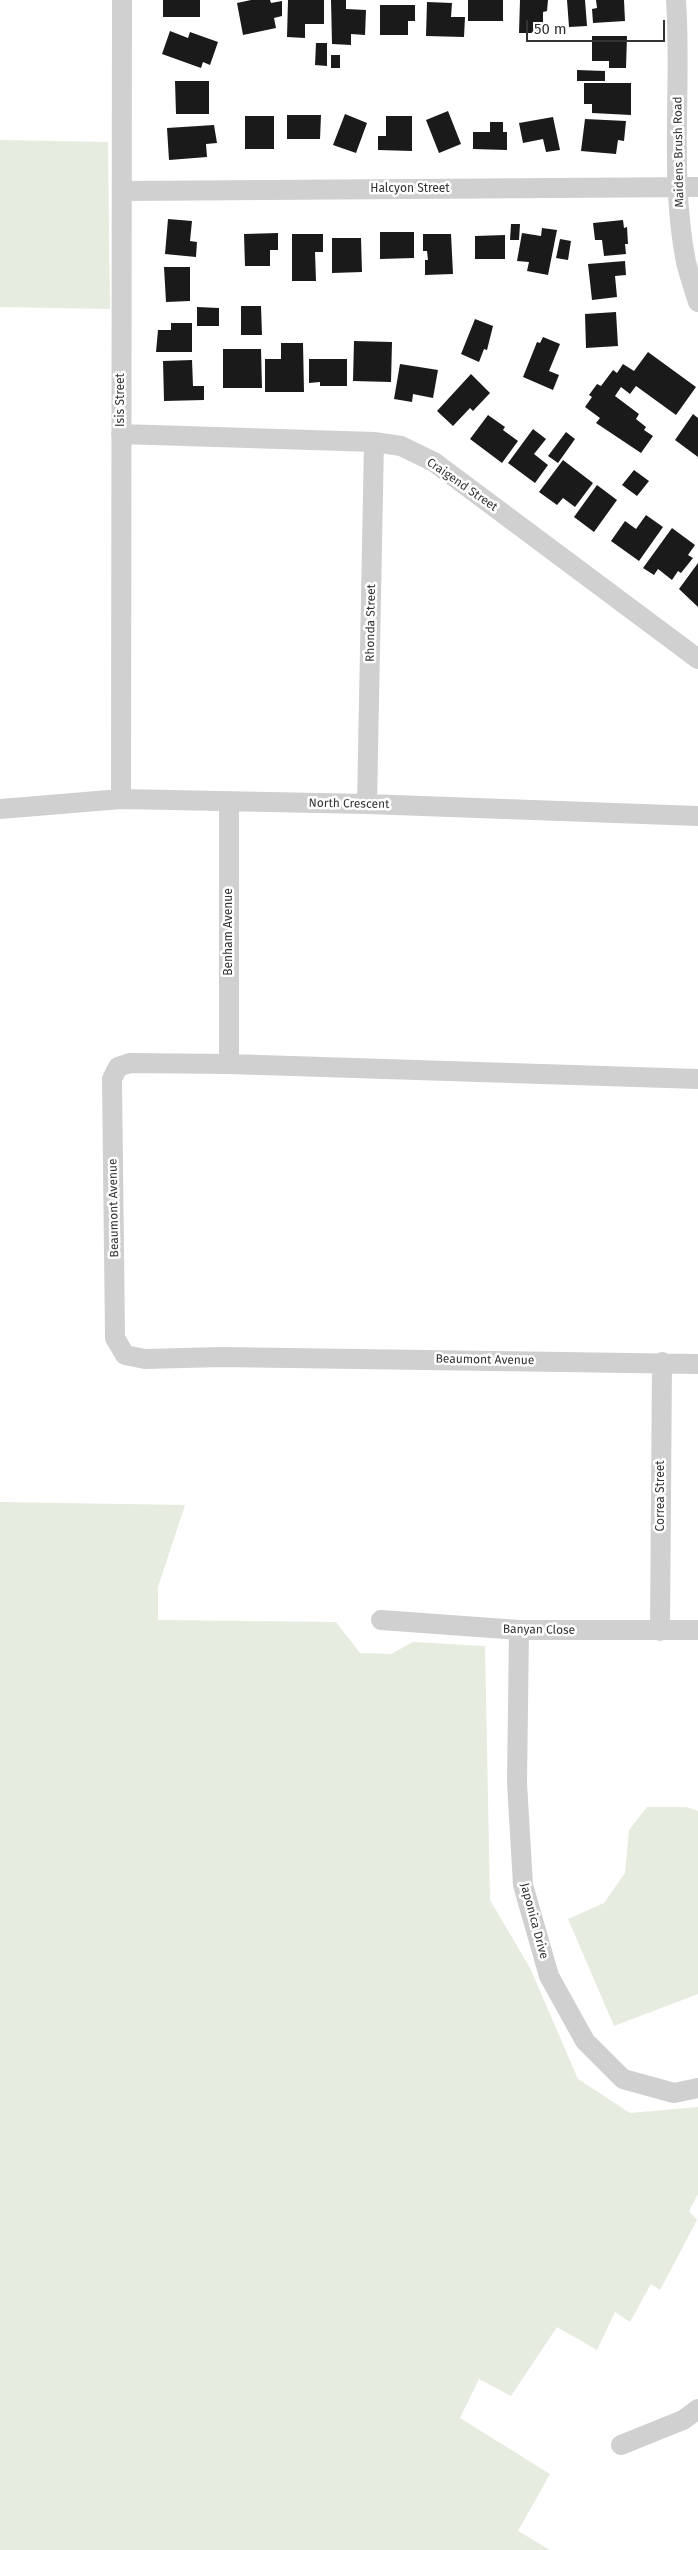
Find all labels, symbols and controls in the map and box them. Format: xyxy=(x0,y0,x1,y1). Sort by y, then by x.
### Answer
scale bar xyxy=(528,10,667,42)
text: 50 m xyxy=(534,20,567,38)
street label: Maidens Brush Road xyxy=(671,96,687,208)
street label: Halcyon Street xyxy=(370,182,450,196)
street label: Isis Street xyxy=(114,373,128,427)
street label: Craigend Street xyxy=(424,455,500,515)
street label: Rhonda Street xyxy=(363,584,379,662)
street label: North Crescent xyxy=(309,796,389,812)
street label: Benham Avenue xyxy=(222,888,236,976)
street label: Beaumont Avenue xyxy=(106,1158,122,1258)
street label: Beaumont Avenue xyxy=(435,1352,535,1368)
street label: Correa Street xyxy=(654,1460,668,1532)
street label: Banyan Close xyxy=(503,1622,575,1638)
street label: Japonica Drive xyxy=(517,1881,551,1961)

